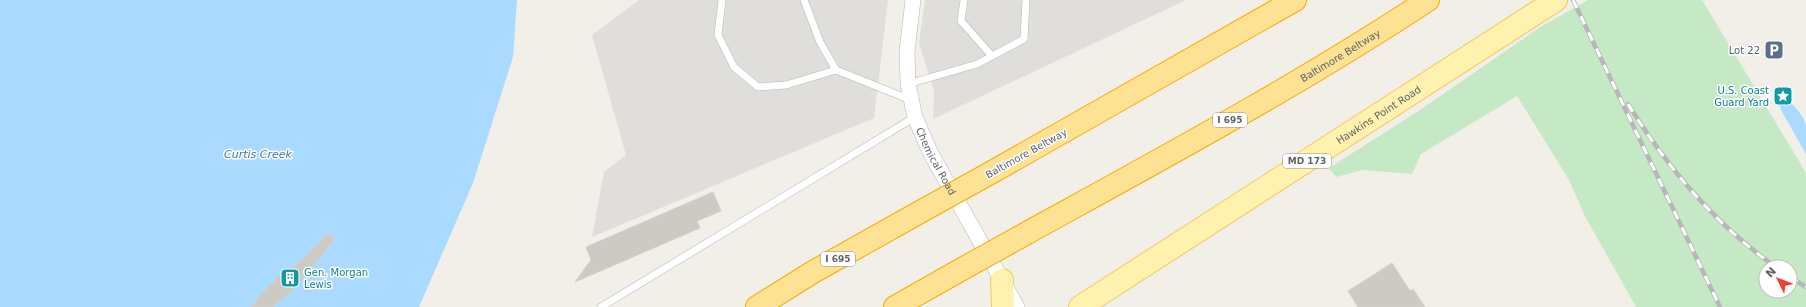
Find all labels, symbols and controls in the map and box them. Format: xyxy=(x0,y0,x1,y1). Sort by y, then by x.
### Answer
street label: Baltimore Beltway xyxy=(1298,27,1382,84)
parking icon: Lot 22 xyxy=(1763,39,1785,61)
place label: Lot 22 xyxy=(1729,45,1760,56)
street label: Hawkins Point Road xyxy=(1334,84,1423,146)
place label: U.S. Coast Guard Yard xyxy=(1714,85,1769,108)
place icon: U.S. Coast Guard Yard xyxy=(1772,85,1794,107)
road number: I 695 xyxy=(1213,113,1247,127)
street label: Chemical Road xyxy=(914,126,958,197)
street label: Baltimore Beltway xyxy=(984,126,1069,180)
water label: Curtis Creek xyxy=(224,148,293,161)
road number: MD 173 xyxy=(1283,154,1331,168)
road number: I 695 xyxy=(821,252,855,266)
north arrow xyxy=(1758,259,1798,299)
text: N xyxy=(1763,265,1779,280)
building icon: Gen. Morgan Lewis xyxy=(279,267,301,289)
place label: Gen. Morgan Lewis xyxy=(304,267,368,290)

